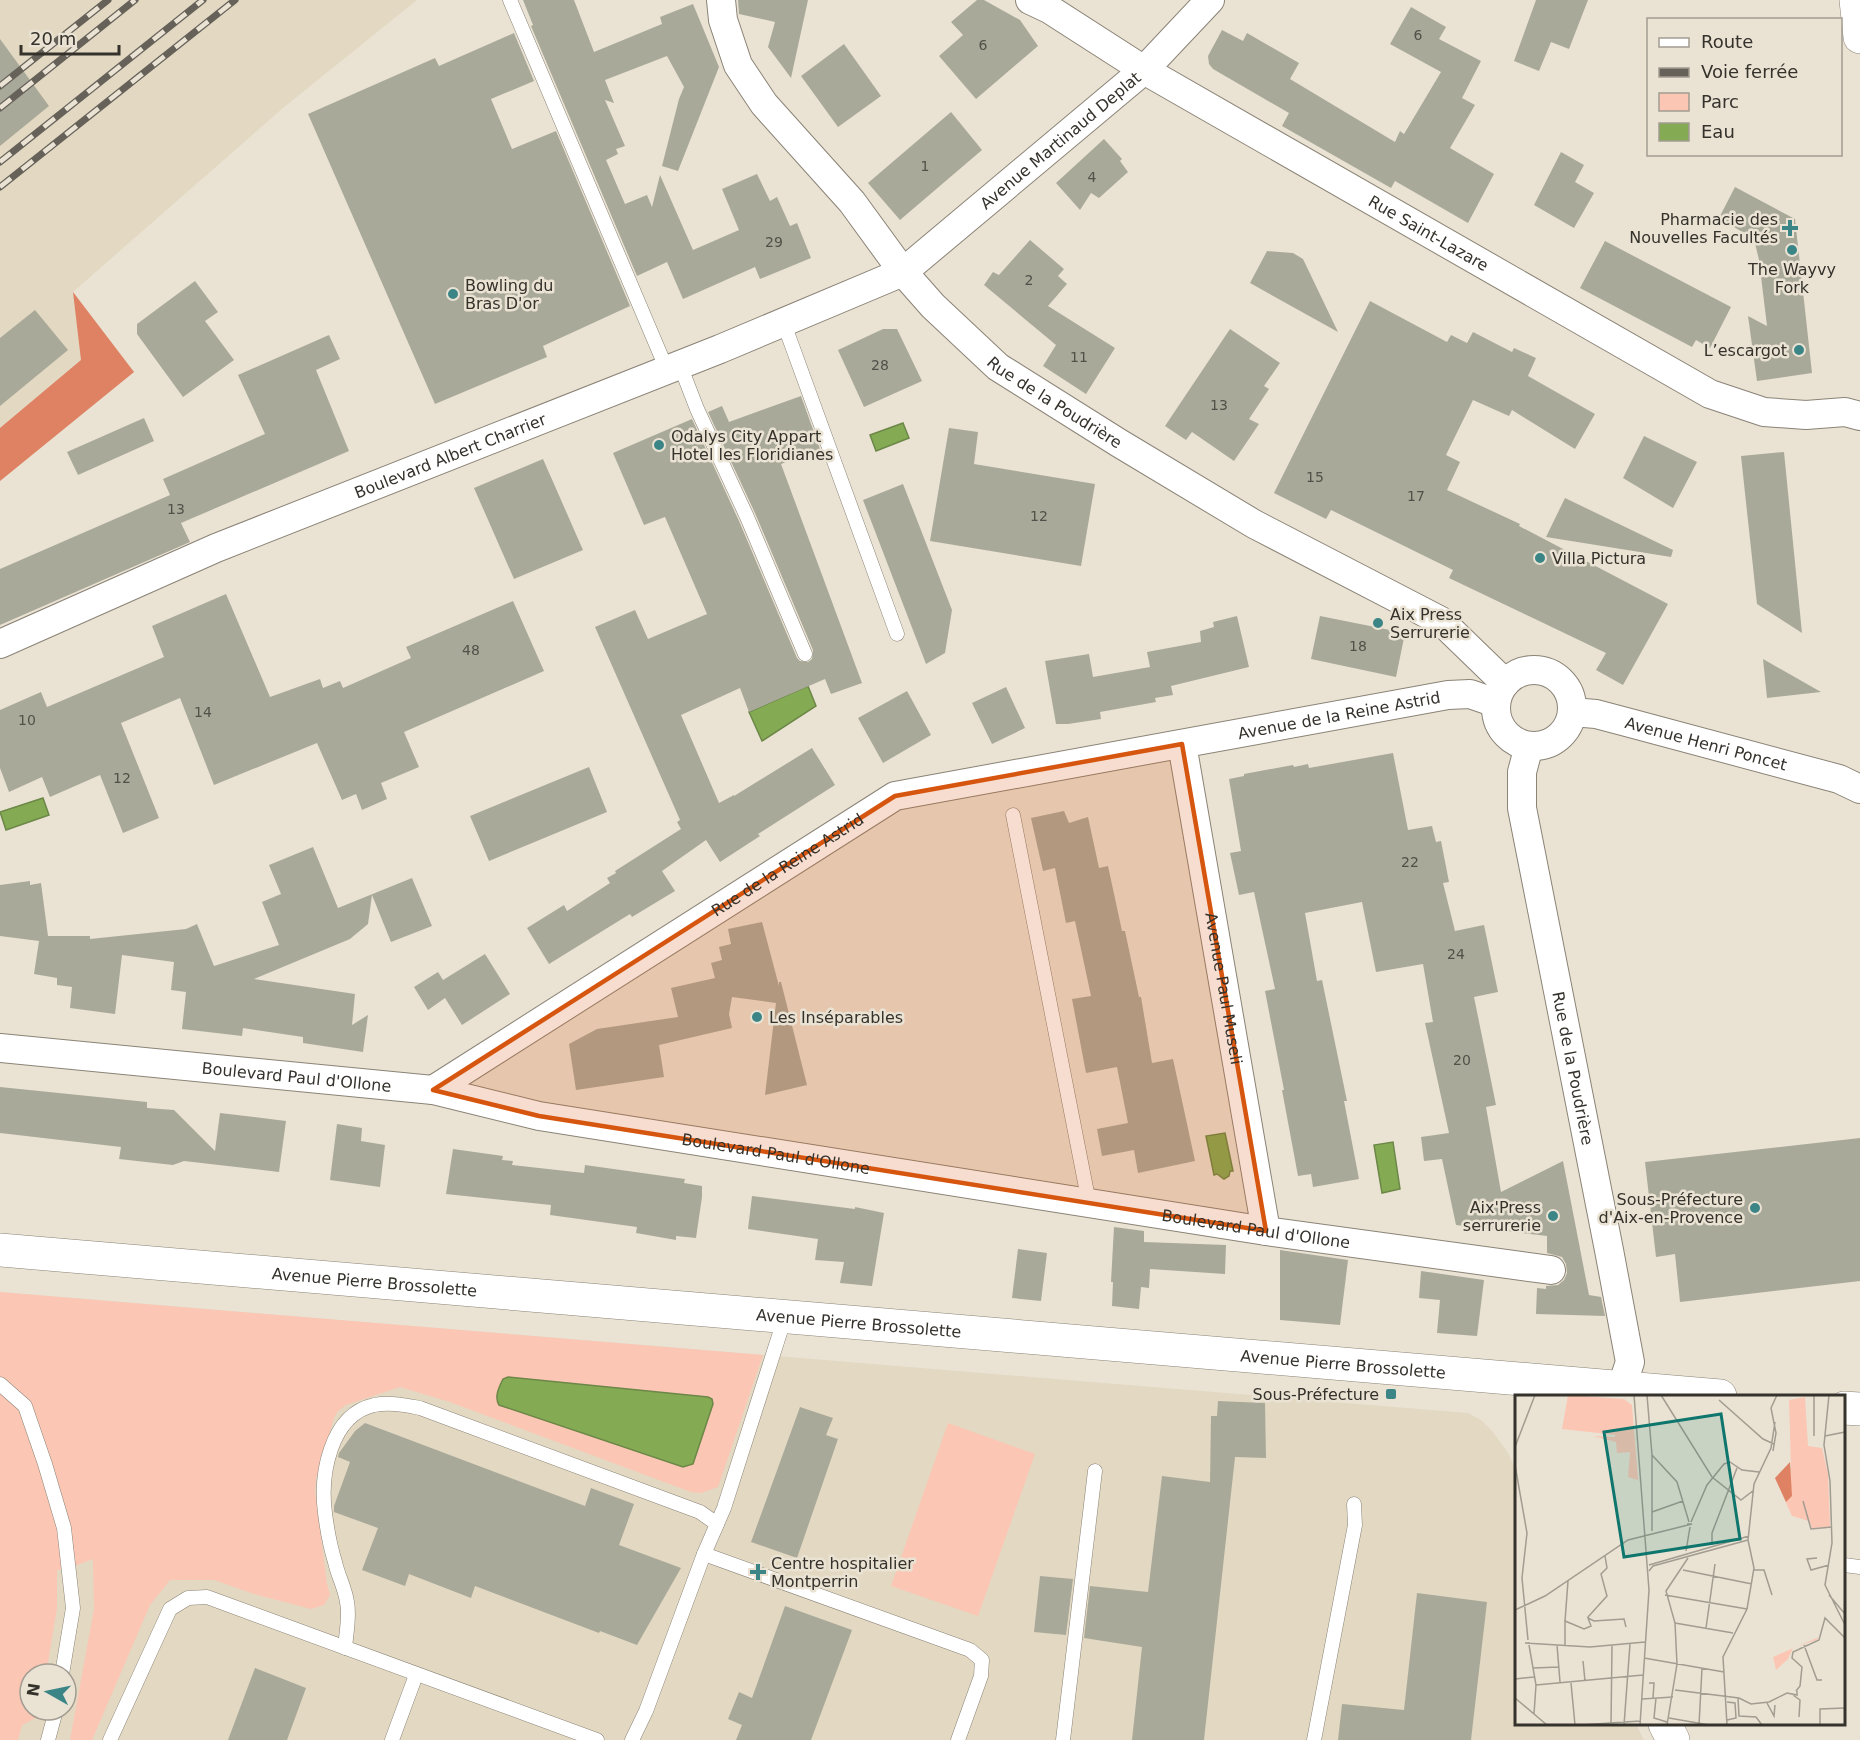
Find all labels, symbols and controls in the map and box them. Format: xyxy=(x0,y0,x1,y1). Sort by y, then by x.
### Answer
scale bar xyxy=(21,18,118,56)
legend xyxy=(1647,18,1842,156)
house number: 6 xyxy=(1414,27,1423,43)
text: 20 m xyxy=(30,28,76,49)
text: Route xyxy=(1701,31,1753,52)
house number: 6 xyxy=(979,37,988,53)
text: Voie ferrée xyxy=(1701,61,1798,82)
street label: Avenue Martinaud Deplat xyxy=(976,67,1144,213)
text: Parc xyxy=(1701,91,1739,112)
text: Eau xyxy=(1701,121,1735,142)
house number: 1 xyxy=(921,158,929,174)
house number: 4 xyxy=(1088,169,1097,185)
street label: Rue Saint-Lazare xyxy=(1365,191,1492,275)
place label: Pharmacie des Nouvelles Facultés xyxy=(1629,210,1778,247)
marker: Pharmacie des Nouvelles Facultés xyxy=(1783,221,1797,235)
house number: 29 xyxy=(765,234,783,250)
marker: The Wayvy Fork xyxy=(1785,243,1799,257)
place label: The Wayvy Fork xyxy=(1747,260,1836,297)
house number: 2 xyxy=(1025,272,1033,288)
place label: Bowling du Bras D'or xyxy=(465,276,553,313)
marker: Bowling du Bras D'or xyxy=(446,287,460,301)
place label: L’escargot xyxy=(1704,341,1787,360)
marker: L’escargot xyxy=(1792,343,1806,357)
house number: 11 xyxy=(1070,349,1088,365)
street label: Rue de la Poudrière xyxy=(983,352,1126,452)
house number: 28 xyxy=(871,357,889,373)
house number: 13 xyxy=(1210,397,1228,413)
street label: Boulevard Albert Charrier xyxy=(352,409,549,502)
place label: Odalys City Appart Hotel les Floridianes xyxy=(671,427,833,464)
marker: Odalys City Appart Hotel les Floridianes xyxy=(652,438,666,452)
house number: 15 xyxy=(1306,469,1324,485)
house number: 17 xyxy=(1407,488,1425,504)
house number: 13 xyxy=(167,501,185,517)
house number: 12 xyxy=(1030,508,1048,524)
place label: Villa Pictura xyxy=(1552,549,1646,568)
marker: Villa Pictura xyxy=(1533,551,1547,565)
place label: Aix Press Serrurerie xyxy=(1390,605,1470,642)
marker: Aix Press Serrurerie xyxy=(1371,616,1385,630)
house number: 18 xyxy=(1349,638,1367,654)
house number: 48 xyxy=(462,642,480,658)
street label: Avenue de la Reine Astrid xyxy=(1236,687,1442,743)
house number: 14 xyxy=(194,704,212,720)
house number: 10 xyxy=(18,712,36,728)
street label: Avenue Henri Poncet xyxy=(1623,713,1789,774)
house number: 12 xyxy=(113,770,131,786)
street label: Rue de la Reine Astrid xyxy=(708,809,867,920)
house number: 22 xyxy=(1401,854,1419,870)
street label: Avenue Paul Museli xyxy=(1202,911,1247,1066)
house number: 24 xyxy=(1447,946,1465,962)
street label: Rue de la Poudrière xyxy=(1549,990,1598,1146)
place label: Les Inséparables xyxy=(769,1008,903,1027)
marker: Les Inséparables xyxy=(750,1010,764,1024)
house number: 20 xyxy=(1453,1052,1471,1068)
street label: Boulevard Paul d'Ollone xyxy=(201,1058,392,1095)
street label: Boulevard Paul d'Ollone xyxy=(680,1129,871,1178)
place label: Sous-Préfecture d'Aix-en-Provence xyxy=(1599,1190,1743,1227)
place label: Aix'Press serrurerie xyxy=(1463,1198,1541,1235)
marker: Sous-Préfecture d'Aix-en-Provence xyxy=(1748,1201,1762,1215)
street label: Boulevard Paul d'Ollone xyxy=(1160,1205,1351,1252)
marker: Aix'Press serrurerie xyxy=(1546,1209,1560,1223)
street label: Avenue Pierre Brossolette xyxy=(271,1264,478,1300)
street label: Avenue Pierre Brossolette xyxy=(756,1305,962,1341)
street label: Avenue Pierre Brossolette xyxy=(1240,1346,1447,1382)
place label: Sous-Préfecture xyxy=(1253,1385,1379,1404)
marker: Sous-Préfecture xyxy=(1384,1387,1398,1401)
inset map xyxy=(1515,1395,1845,1725)
place label: Centre hospitalier Montperrin xyxy=(771,1554,914,1591)
marker: Centre hospitalier Montperrin xyxy=(749,1563,767,1581)
north arrow xyxy=(18,1662,78,1722)
text: N xyxy=(23,1682,44,1698)

